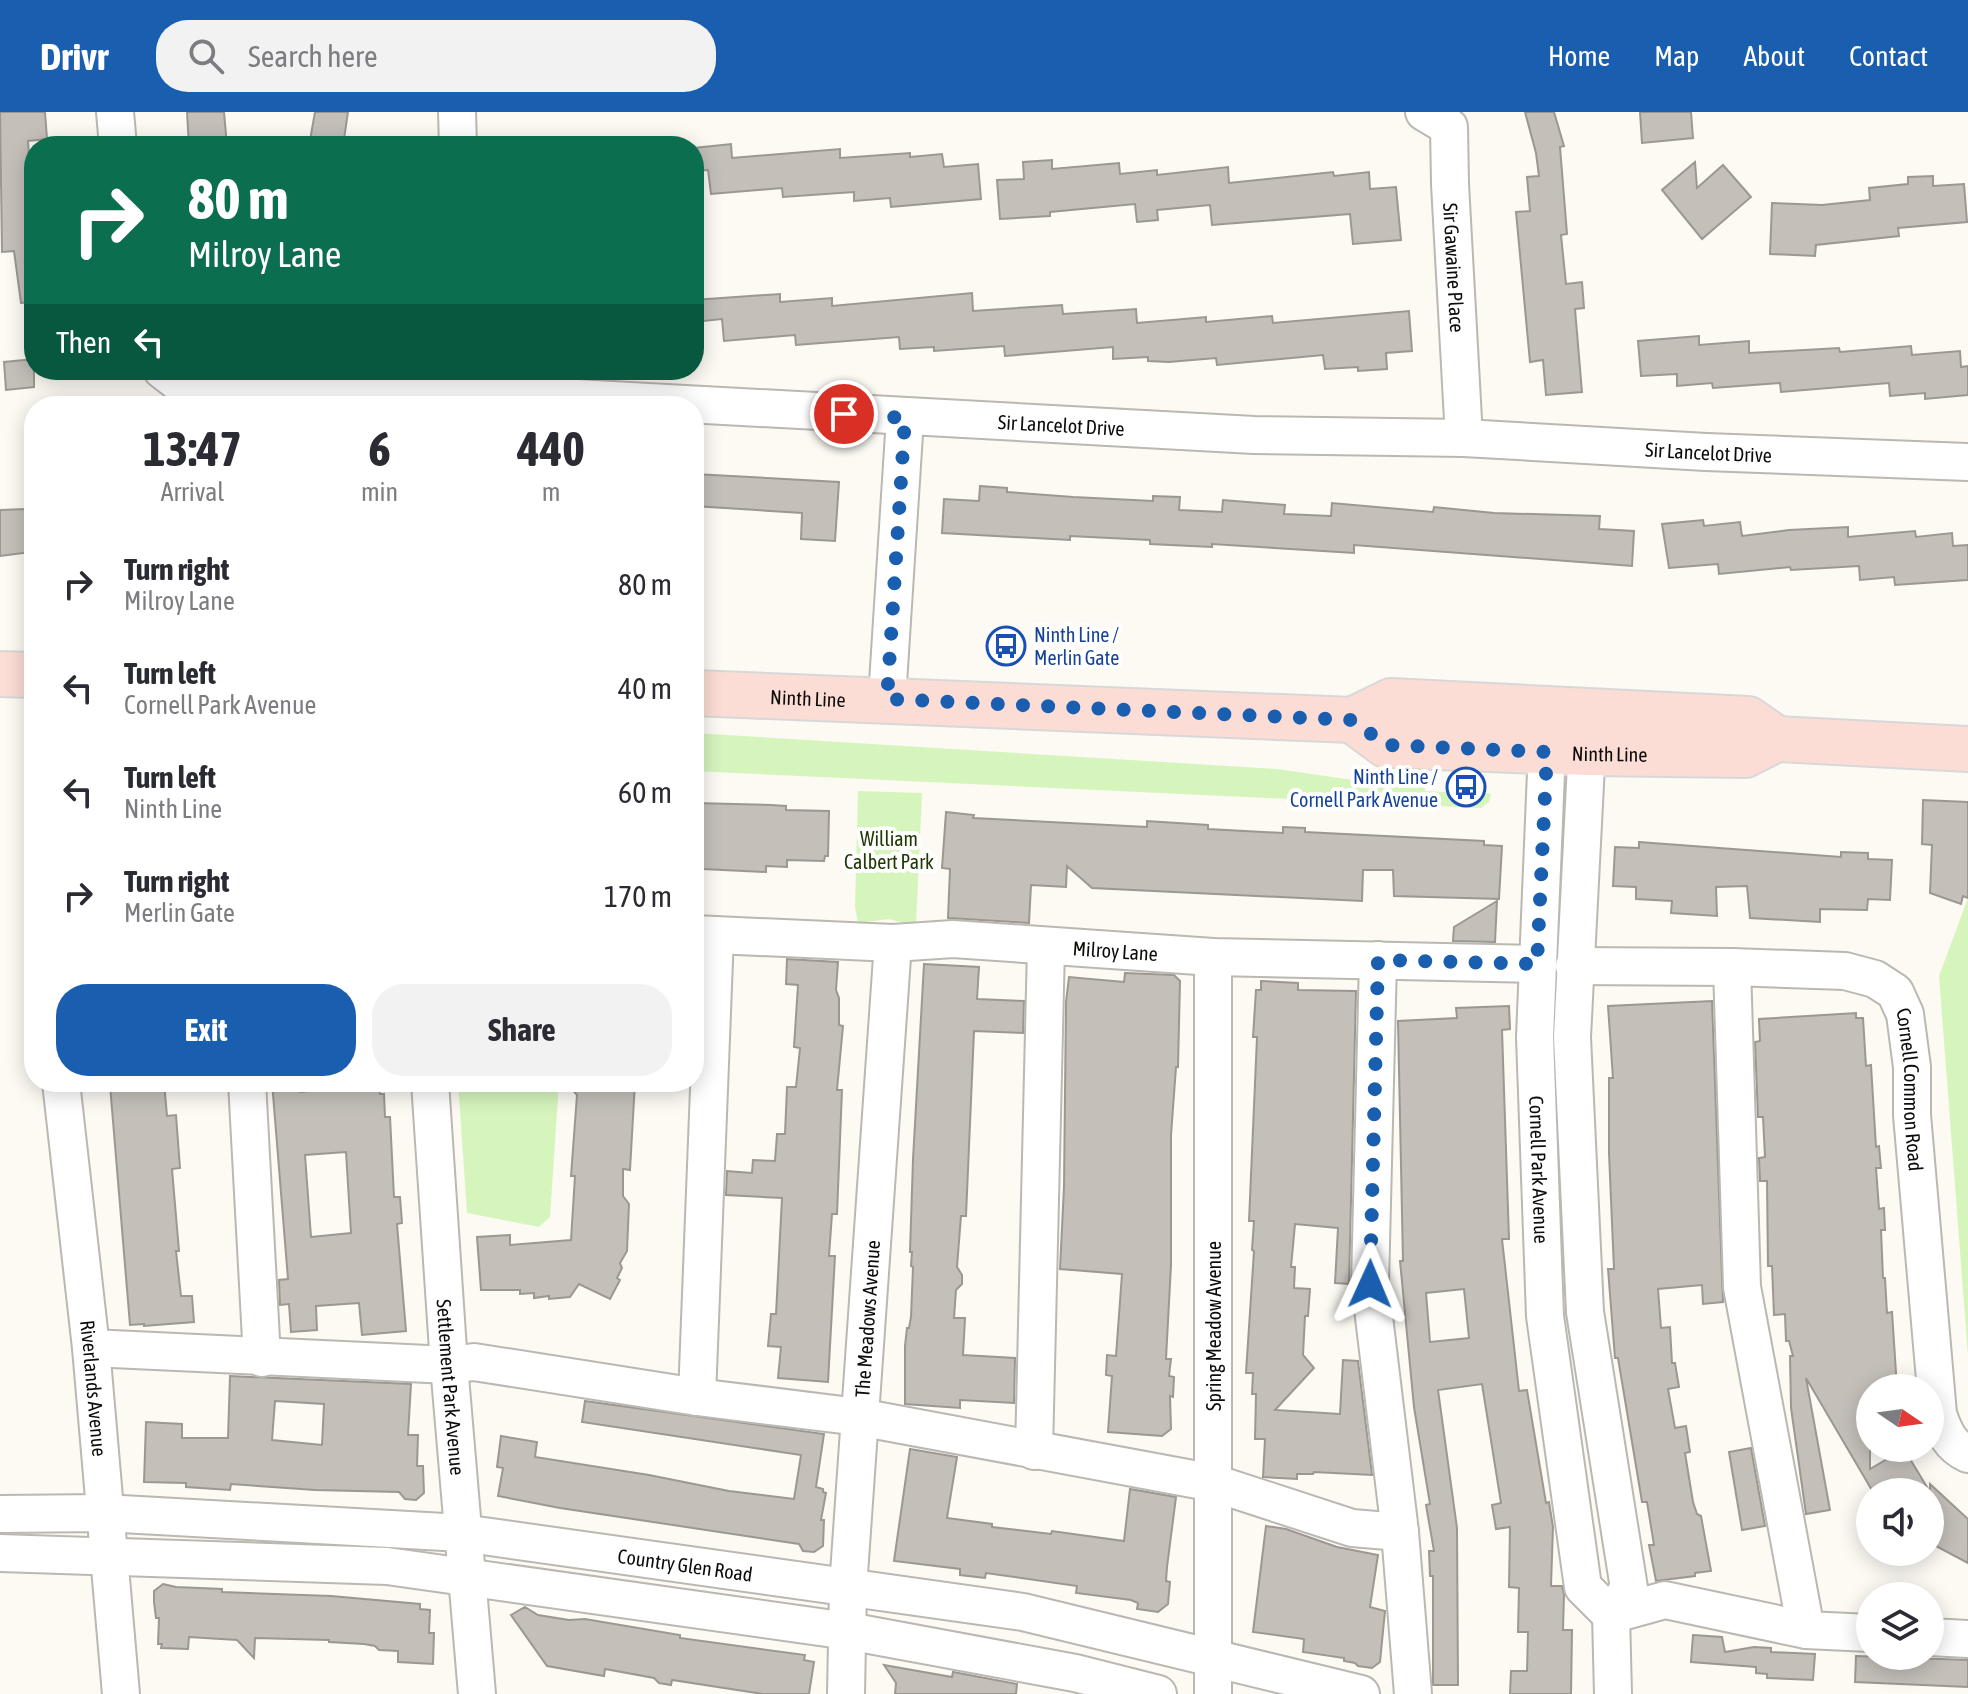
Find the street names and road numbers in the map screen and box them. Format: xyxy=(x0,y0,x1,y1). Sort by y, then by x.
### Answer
street label: Sir Gawaine Place xyxy=(1440,202,1470,333)
street label: Sir Lancelot Drive xyxy=(997,410,1125,439)
street label: Sir Lancelot Drive xyxy=(1645,437,1772,466)
street label: Ninth Line xyxy=(770,685,846,711)
street label: Ninth Line xyxy=(1571,741,1648,765)
street label: Milroy Lane xyxy=(1072,936,1159,965)
street label: Cornell Common Road xyxy=(1892,1004,1928,1172)
street label: Cornell Park Avenue xyxy=(1526,1095,1554,1244)
street label: The Meadows Avenue xyxy=(850,1239,884,1398)
street label: Spring Meadow Avenue xyxy=(1202,1241,1225,1411)
street label: Settlement Park Avenue xyxy=(433,1298,470,1476)
street label: Riverlands Avenue xyxy=(76,1319,112,1457)
street label: Country Glen Road xyxy=(616,1544,754,1585)

